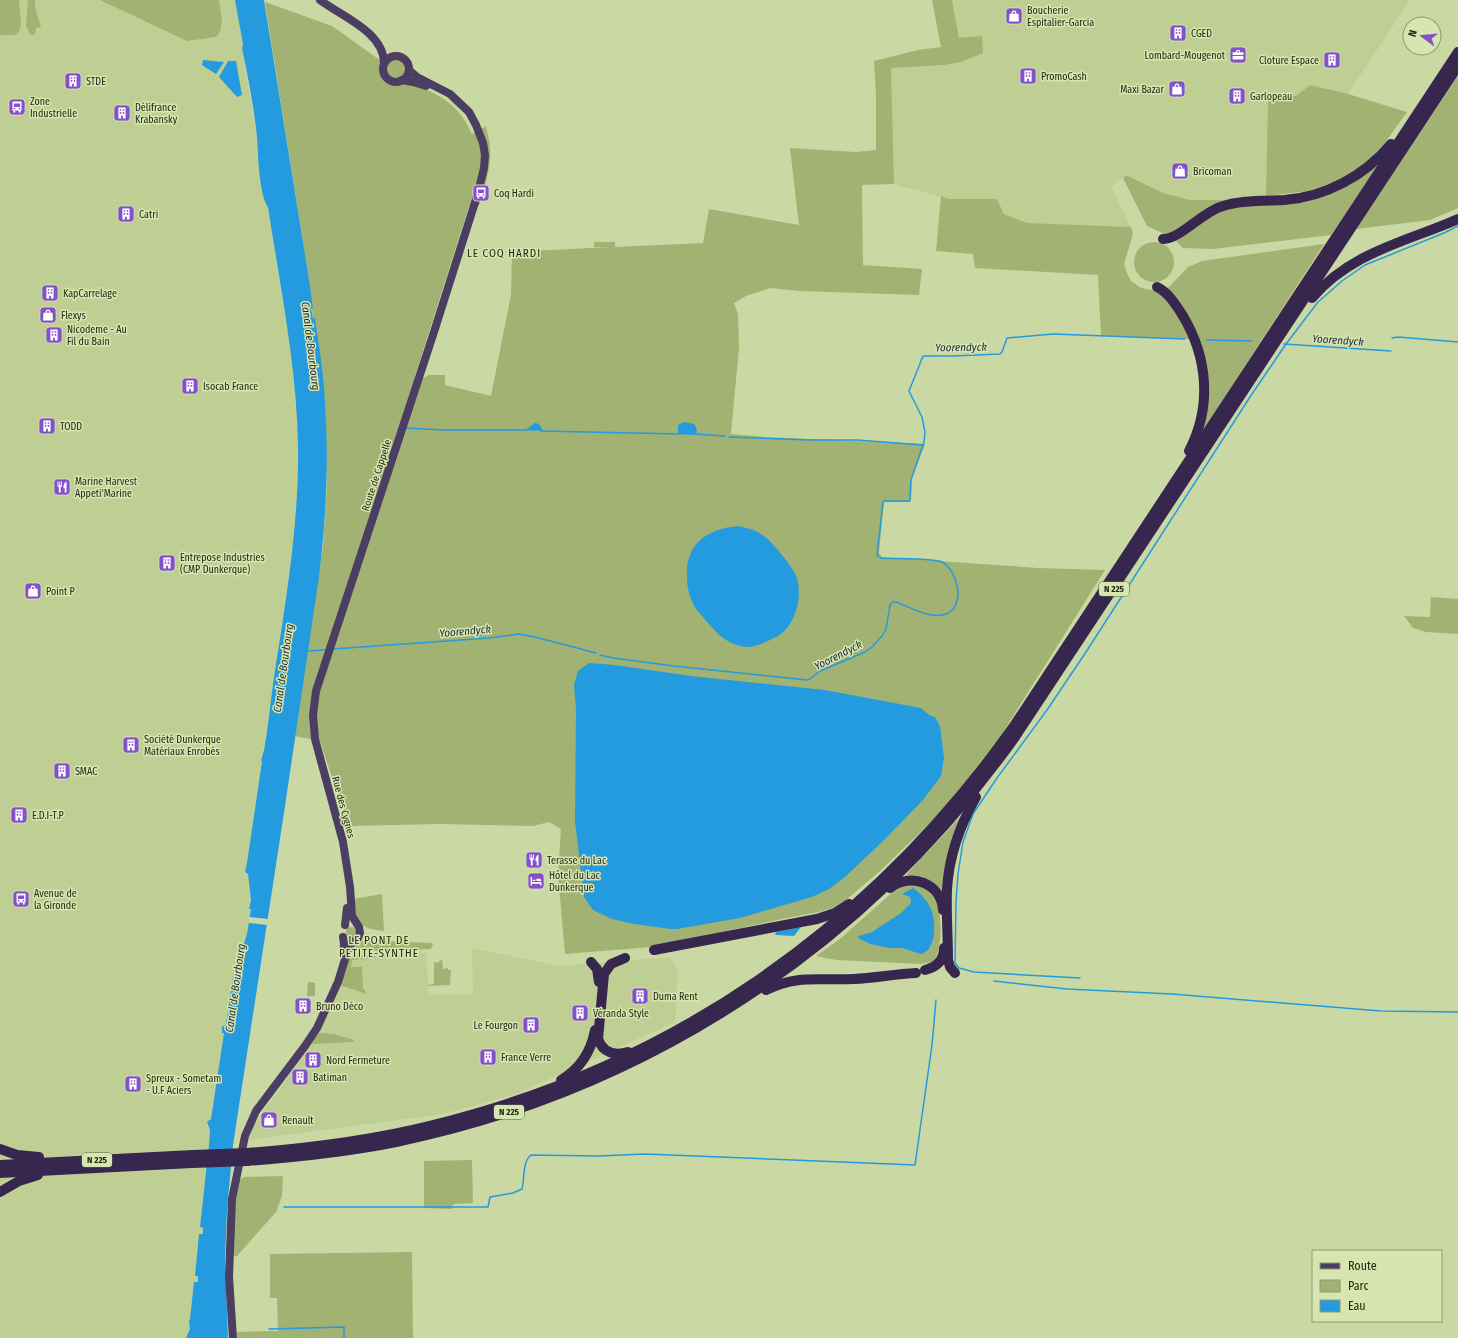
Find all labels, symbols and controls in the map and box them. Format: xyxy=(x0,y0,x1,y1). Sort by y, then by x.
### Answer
place label: Boucherie Espitalier-Garcia xyxy=(1027,5,1094,29)
shop icon: Boucherie Espitalier-Garcia xyxy=(1004,6,1024,26)
north arrow xyxy=(1402,16,1442,56)
building icon: CGED xyxy=(1168,23,1188,43)
place label: CGED xyxy=(1191,28,1212,40)
text: N xyxy=(1406,28,1420,38)
office icon: Lombard-Mougenot xyxy=(1228,45,1248,65)
place label: Lombard-Mougenot xyxy=(1145,50,1226,62)
building icon: Cloture Espace xyxy=(1322,50,1342,70)
place label: Cloture Espace xyxy=(1259,55,1319,67)
building icon: PromoCash xyxy=(1018,66,1038,86)
building icon: STDE xyxy=(63,71,83,91)
place label: PromoCash xyxy=(1041,71,1087,83)
place label: STDE xyxy=(86,76,106,88)
shop icon: Maxi Bazar xyxy=(1167,79,1187,99)
place label: Maxi Bazar xyxy=(1120,84,1165,96)
building icon: Garlopeau xyxy=(1227,86,1247,106)
place label: Garlopeau xyxy=(1250,91,1292,103)
place label: Zone Industrielle xyxy=(30,96,77,120)
bus stop icon: Zone Industrielle xyxy=(7,97,27,117)
place label: Délifrance Krabansky xyxy=(135,102,178,126)
building icon: Délifrance Krabansky xyxy=(112,103,132,123)
shop icon: Bricoman xyxy=(1170,161,1190,181)
place label: Bricoman xyxy=(1193,166,1232,178)
bus stop icon: Coq Hardi xyxy=(471,183,491,203)
place label: Coq Hardi xyxy=(494,188,534,200)
building icon: Catri xyxy=(116,204,136,224)
place label: Catri xyxy=(139,209,158,221)
district label: LE COQ HARDI xyxy=(467,247,541,260)
building icon: KapCarrelage xyxy=(40,283,60,303)
place label: KapCarrelage xyxy=(63,288,117,300)
water label: Canal de Bourbourg xyxy=(299,301,322,391)
shop icon: Flexys xyxy=(38,305,58,325)
place label: Flexys xyxy=(61,310,86,322)
place label: Nicodeme - Au Fil du Bain xyxy=(67,324,127,348)
building icon: Nicodeme - Au Fil du Bain xyxy=(44,325,64,345)
water label: Yoorendyck xyxy=(1312,332,1365,349)
water label: Yoorendyck xyxy=(935,341,987,354)
building icon: Isocab France xyxy=(180,376,200,396)
place label: Isocab France xyxy=(203,381,258,393)
building icon: TODD xyxy=(37,416,57,436)
place label: TODD xyxy=(60,421,82,433)
street label: Route de Cappelle xyxy=(360,438,394,513)
place label: Marine Harvest Appeti'Marine xyxy=(75,476,138,500)
restaurant icon: Marine Harvest Appeti'Marine xyxy=(52,477,72,497)
place label: Entrepose Industries (CMP Dunkerque) xyxy=(180,552,265,576)
building icon: Entrepose Industries (CMP Dunkerque) xyxy=(157,553,177,573)
shop icon: Point P xyxy=(23,581,43,601)
road number: N 225 xyxy=(1099,582,1129,596)
place label: Point P xyxy=(46,586,75,598)
water label: Canal de Bourbourg xyxy=(271,623,296,713)
water label: Yoorendyck xyxy=(439,623,492,640)
water label: Yoorendyck xyxy=(812,638,865,673)
place label: Société Dunkerque Matériaux Enrobés xyxy=(144,734,221,758)
building icon: Société Dunkerque Matériaux Enrobés xyxy=(121,735,141,755)
building icon: SMAC xyxy=(52,761,72,781)
place label: SMAC xyxy=(75,766,97,778)
street label: Rue des Cygnes xyxy=(329,775,357,839)
building icon: E.D.I-T.P xyxy=(9,805,29,825)
place label: E.D.I-T.P xyxy=(32,810,64,822)
restaurant icon: Terasse du Lac xyxy=(524,850,544,870)
place label: Terasse du Lac xyxy=(547,855,607,867)
place label: Hôtel du Lac Dunkerque xyxy=(549,870,601,894)
hotel icon: Hôtel du Lac Dunkerque xyxy=(526,871,546,891)
place label: Avenue de la Gironde xyxy=(34,888,77,912)
bus stop icon: Avenue de la Gironde xyxy=(11,889,31,909)
district label: LE PONT DE PETITE-SYNTHE xyxy=(339,934,419,960)
water label: Canal de Bourbourg xyxy=(223,943,248,1033)
building icon: Duma Rent xyxy=(630,986,650,1006)
place label: Duma Rent xyxy=(653,991,698,1003)
building icon: Bruno Déco xyxy=(293,996,313,1016)
place label: Bruno Déco xyxy=(316,1001,363,1013)
building icon: Véranda Style xyxy=(570,1003,590,1023)
place label: Véranda Style xyxy=(593,1008,649,1020)
building icon: Le Fourgon xyxy=(521,1015,541,1035)
place label: Le Fourgon xyxy=(474,1020,518,1032)
building icon: France Verre xyxy=(478,1047,498,1067)
building icon: Nord Fermeture xyxy=(303,1050,323,1070)
place label: France Verre xyxy=(501,1052,551,1064)
place label: Nord Fermeture xyxy=(326,1055,390,1067)
building icon: Batiman xyxy=(290,1067,310,1087)
place label: Batiman xyxy=(313,1072,347,1084)
place label: Spreux - Sometam - U.F Aciers xyxy=(146,1073,221,1097)
building icon: Spreux - Sometam - U.F Aciers xyxy=(123,1074,143,1094)
road number: N 225 xyxy=(494,1105,524,1119)
shop icon: Renault xyxy=(259,1110,279,1130)
place label: Renault xyxy=(282,1115,314,1127)
road number: N 225 xyxy=(82,1153,112,1167)
legend xyxy=(1312,1250,1442,1322)
text: Route xyxy=(1348,1259,1377,1273)
text: Parc xyxy=(1348,1279,1369,1293)
text: Eau xyxy=(1348,1299,1366,1313)

